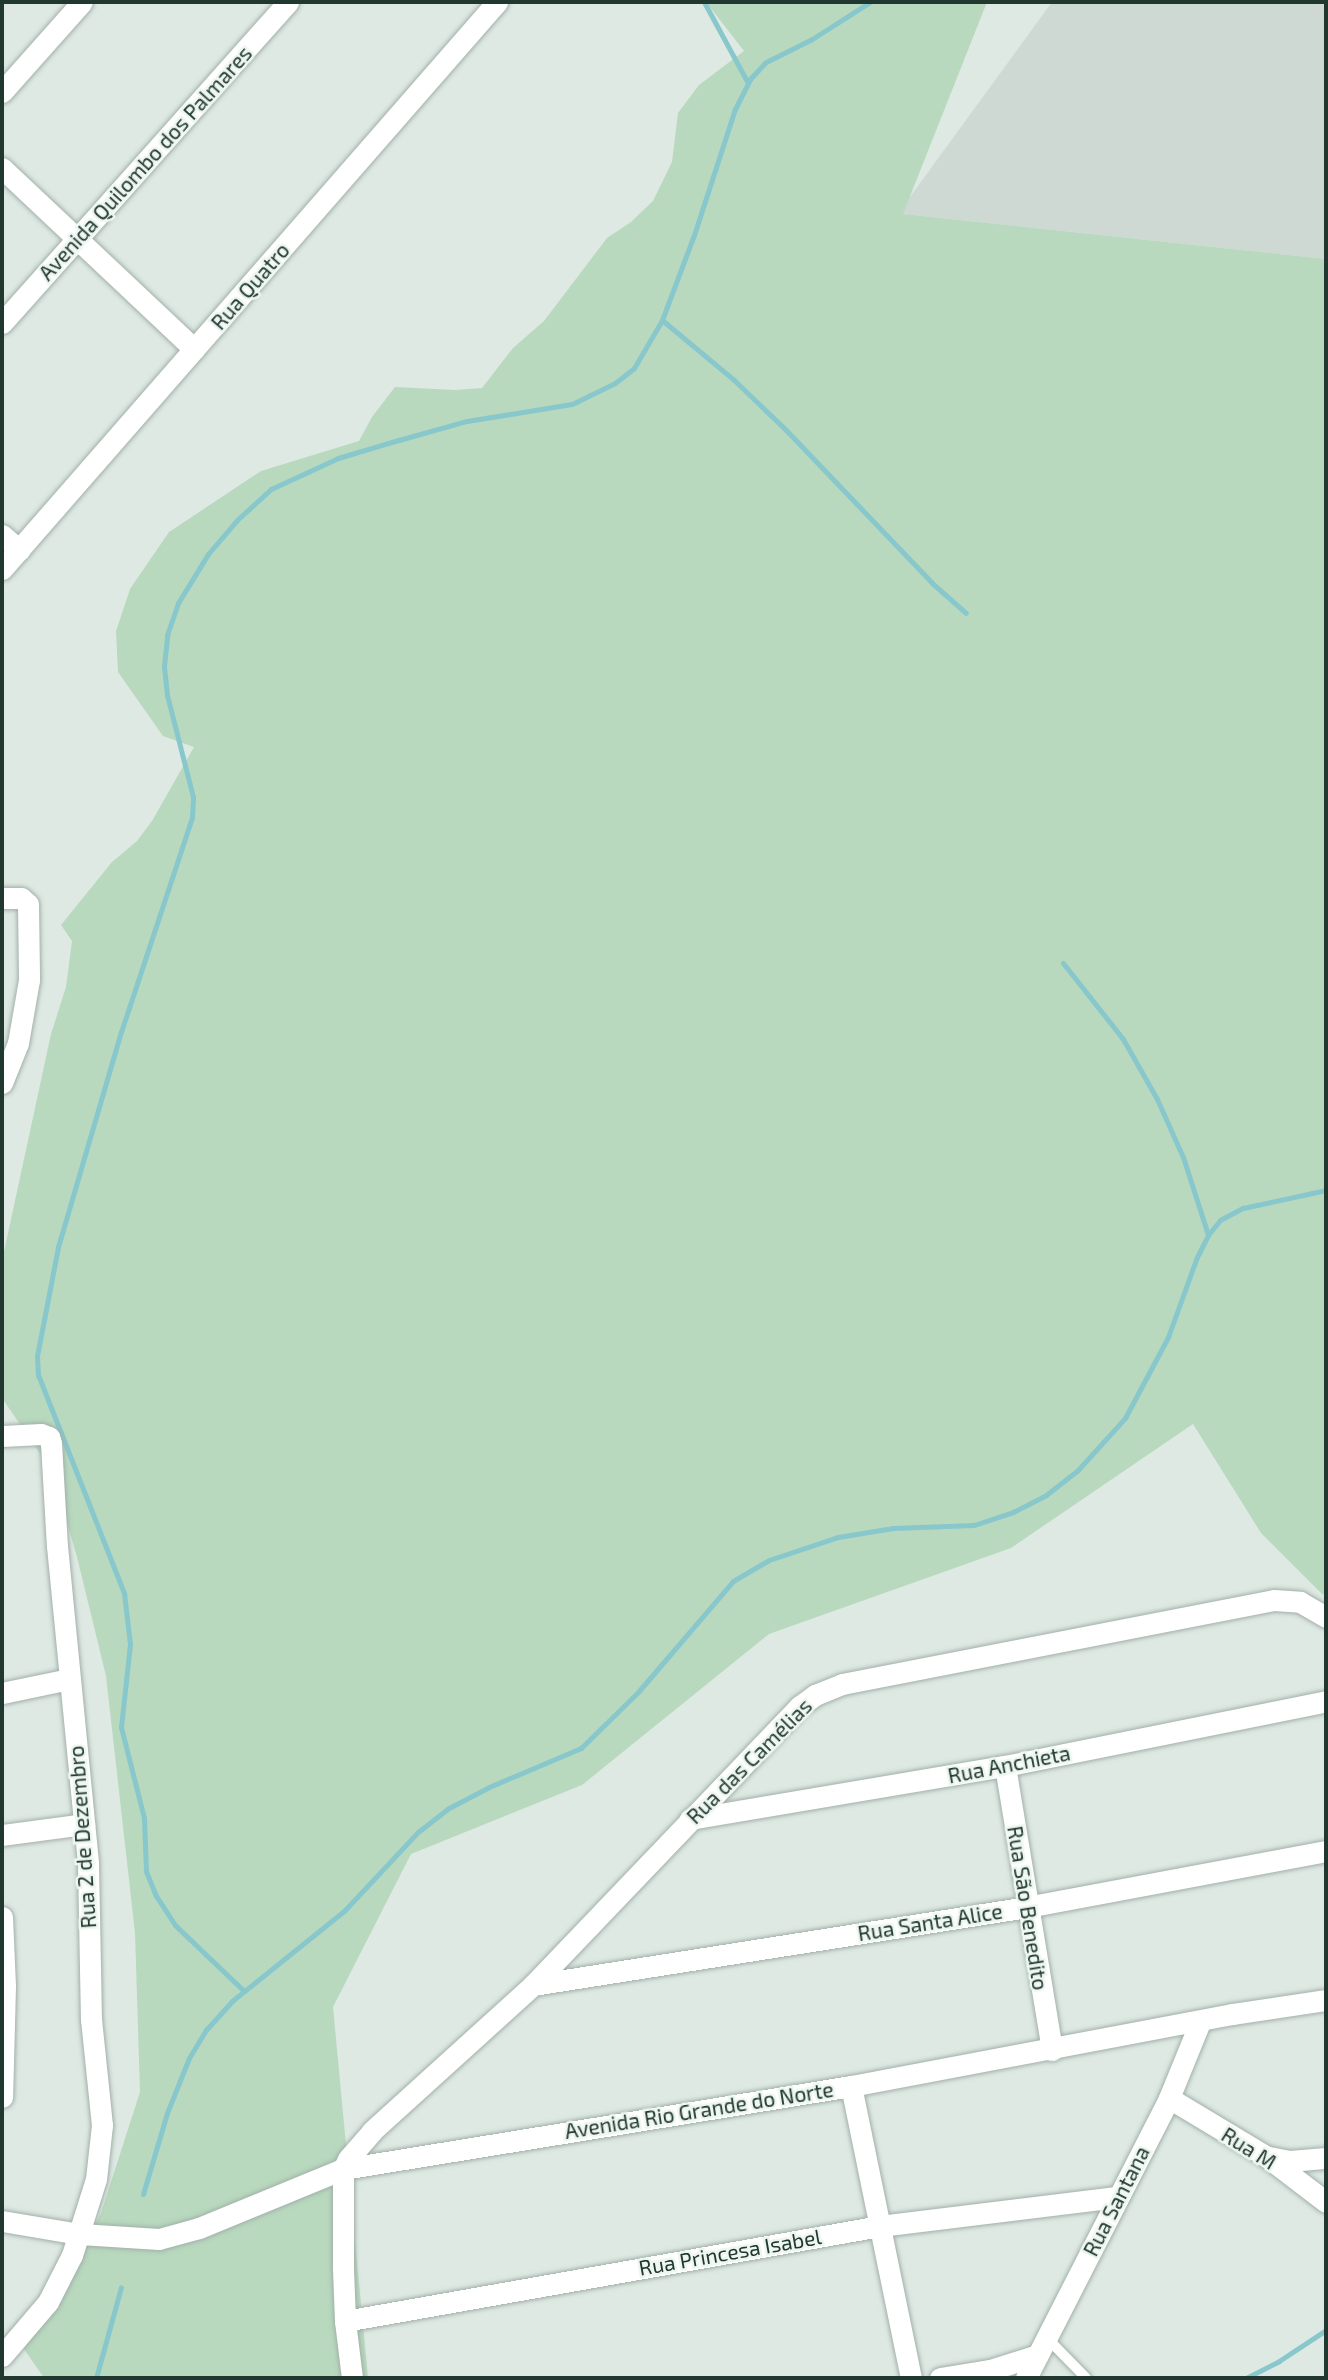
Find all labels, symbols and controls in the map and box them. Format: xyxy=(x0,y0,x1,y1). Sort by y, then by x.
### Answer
street label: Avenida Quilombo dos Palmares xyxy=(33,41,257,285)
street label: Rua Quatro xyxy=(205,237,295,335)
street label: Rua das Camélias xyxy=(681,1693,817,1829)
street label: Rua Anchieta xyxy=(945,1740,1073,1788)
street label: Rua 2 de Dezembro xyxy=(63,1745,101,1929)
street label: Rua São Benedito xyxy=(1003,1824,1053,1992)
street label: Rua Santa Alice xyxy=(856,1898,1004,1946)
street label: Avenida Rio Grande do Norte xyxy=(563,2076,835,2144)
street label: Rua M xyxy=(1217,2122,1281,2174)
street label: Rua Santana xyxy=(1078,2142,1154,2260)
street label: Rua Princesa Isabel xyxy=(637,2224,823,2280)

